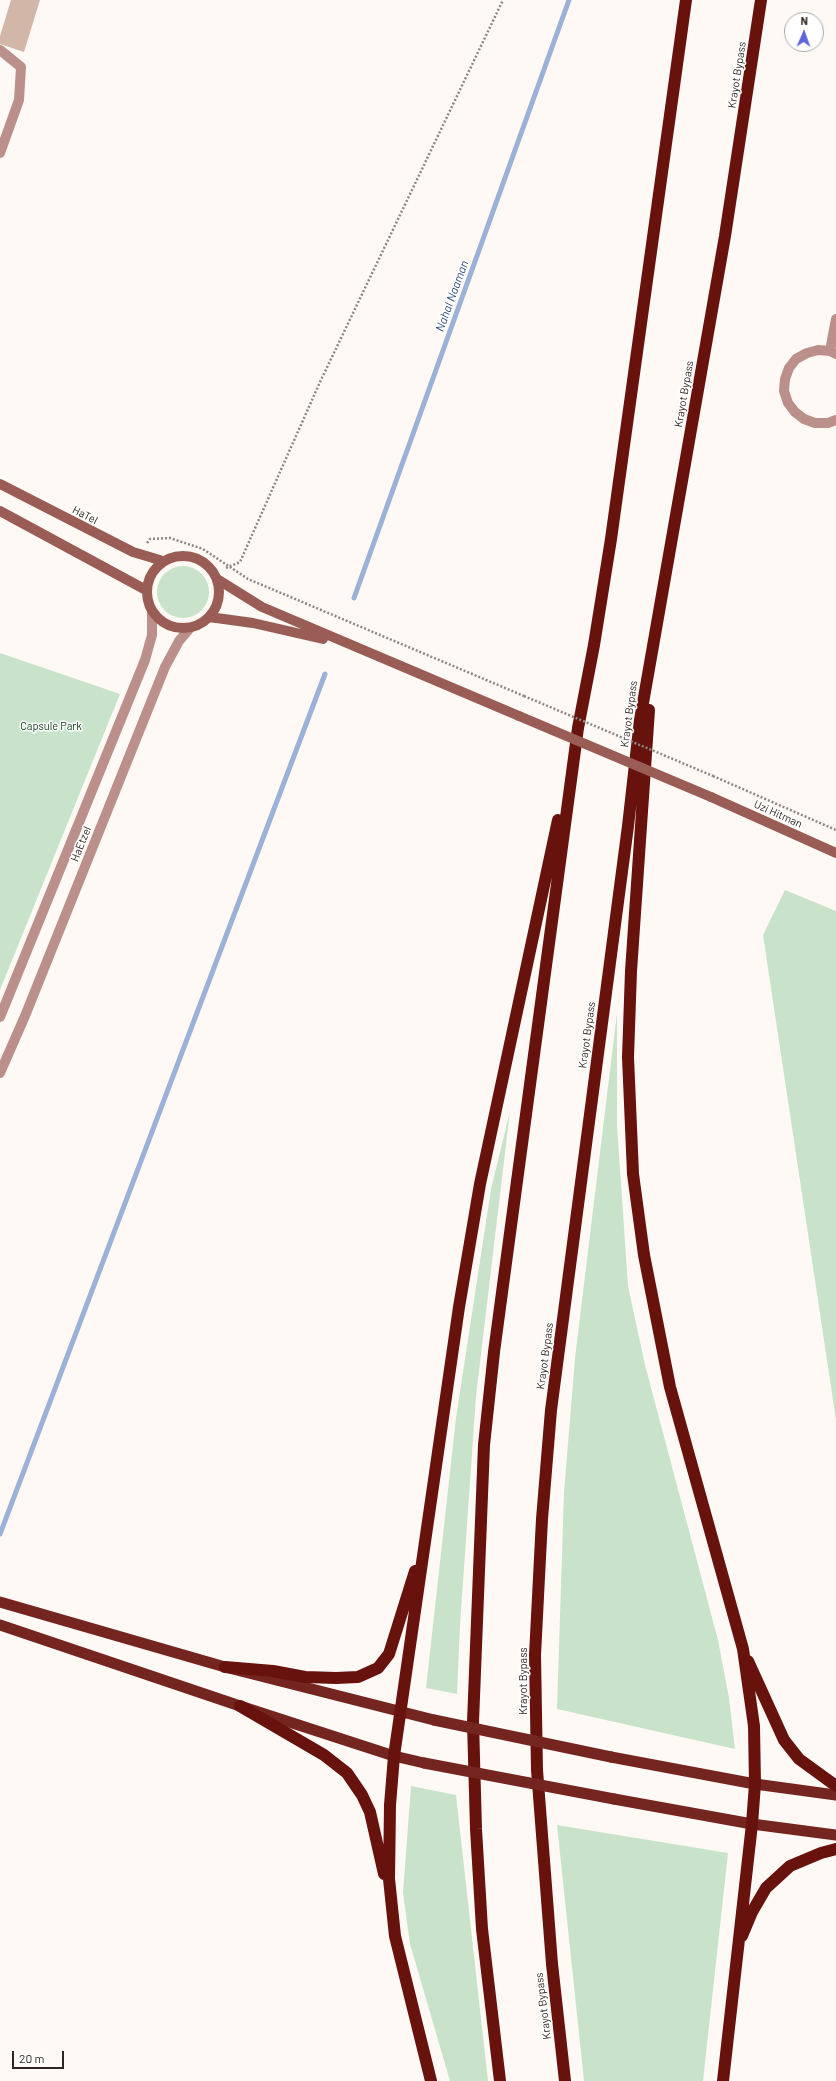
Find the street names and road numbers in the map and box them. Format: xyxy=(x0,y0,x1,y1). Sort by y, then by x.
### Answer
street label: Krayot Bypass xyxy=(725,41,749,109)
street label: Krayot Bypass xyxy=(672,360,696,428)
street label: HaTel xyxy=(70,503,100,527)
street label: Krayot Bypass xyxy=(618,680,640,748)
street label: Uzi Hitman xyxy=(752,797,804,831)
street label: HaEtzel xyxy=(68,824,94,864)
street label: Krayot Bypass xyxy=(576,1001,598,1069)
street label: Krayot Bypass xyxy=(534,1322,556,1390)
street label: Krayot Bypass xyxy=(516,1647,530,1715)
street label: Krayot Bypass xyxy=(532,1972,554,2040)

